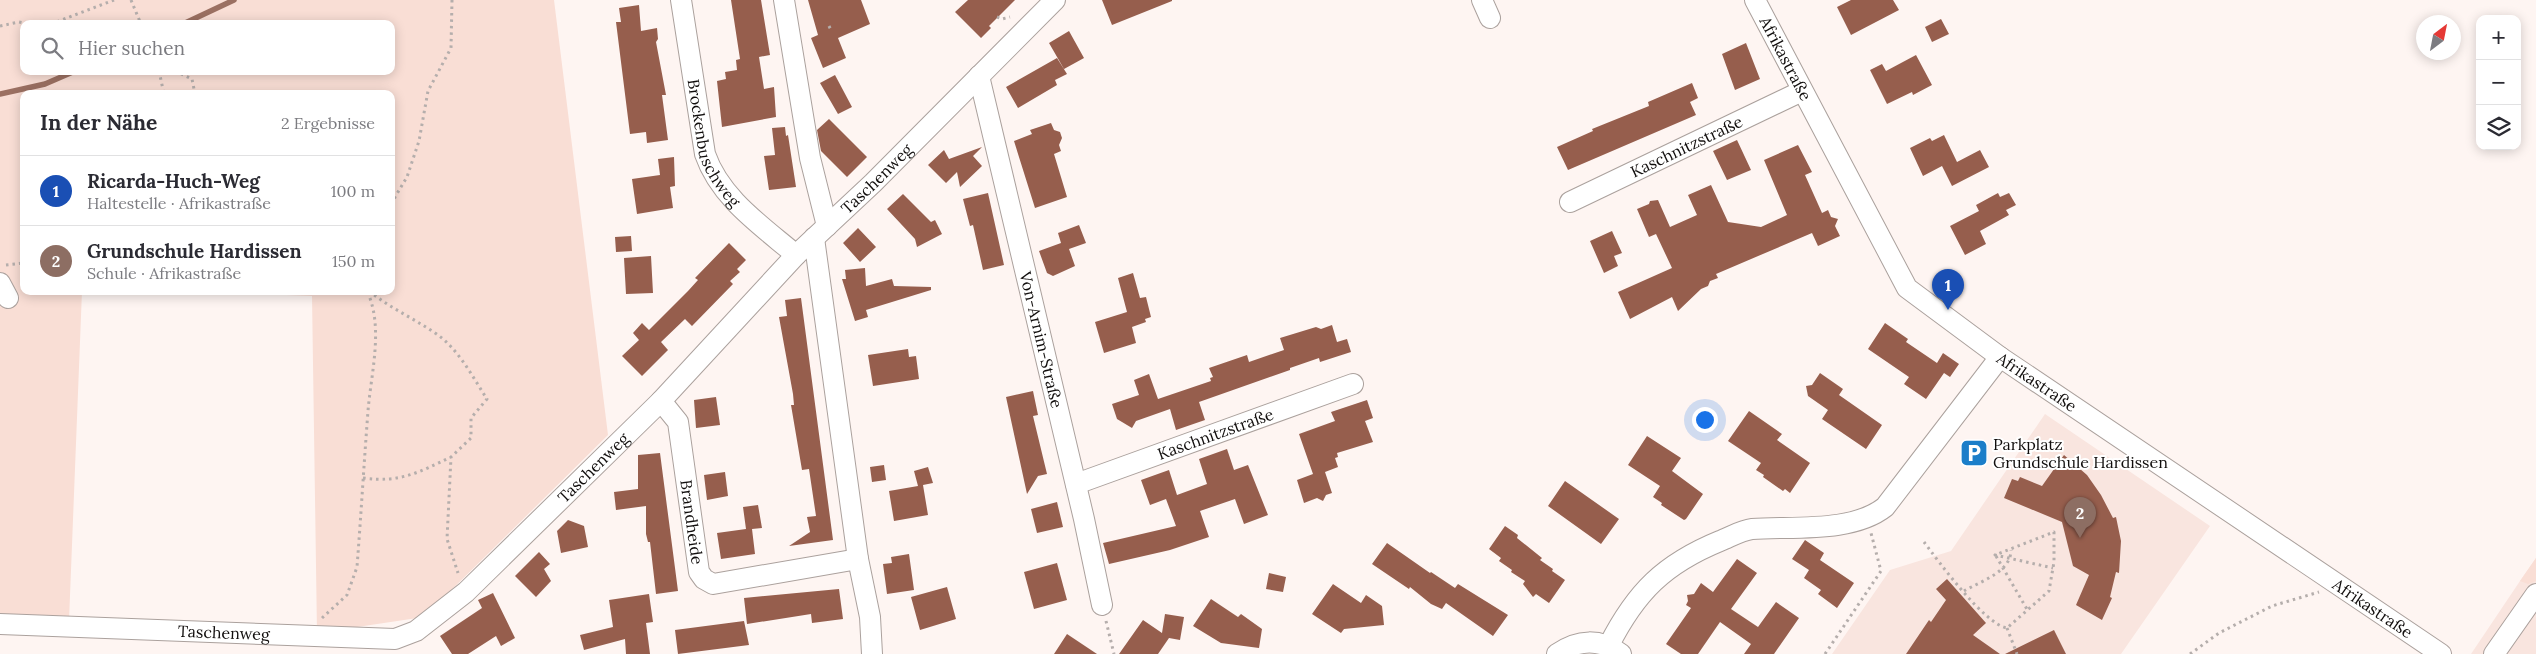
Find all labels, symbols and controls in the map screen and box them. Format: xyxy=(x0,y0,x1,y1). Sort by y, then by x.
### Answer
street label: Afrikastraße xyxy=(1755,12,1816,104)
north arrow xyxy=(2416,15,2461,60)
map controls xyxy=(2476,15,2521,150)
button: + xyxy=(2476,15,2521,60)
search box xyxy=(20,20,395,75)
icon: search xyxy=(38,34,66,62)
text: Hier suchen xyxy=(78,36,185,60)
button: − xyxy=(2476,60,2521,105)
street label: Brockenbuschweg xyxy=(683,78,745,212)
button: layers xyxy=(2476,105,2521,150)
text: In der Nähe xyxy=(40,109,157,136)
street label: Kaschnitzstraße xyxy=(1627,111,1746,182)
text: 2 Ergebnisse xyxy=(281,113,375,133)
street label: Taschenweg xyxy=(837,139,917,218)
text: Ricarda-Huch-Weg xyxy=(87,169,260,193)
text: 1 xyxy=(53,181,59,201)
text: 100 m xyxy=(331,181,375,201)
text: Haltestelle · Afrikastraße xyxy=(87,193,271,213)
text: Grundschule Hardissen xyxy=(87,239,302,263)
text: 2 xyxy=(52,251,60,271)
text: 150 m xyxy=(332,251,375,271)
text: Schule · Afrikastraße xyxy=(87,263,241,283)
street label: Von-Arnim-Straße xyxy=(1015,269,1067,410)
pin: 1 xyxy=(1932,269,1964,310)
street label: Afrikastraße xyxy=(1992,347,2081,416)
street label: Kaschnitzstraße xyxy=(1154,404,1276,464)
your location xyxy=(1692,407,1718,433)
street label: Taschenweg xyxy=(553,427,634,507)
place label: Parkplatz Grundschule Hardissen xyxy=(1993,434,2168,472)
parking icon: Parkplatz Grundschule Hardissen xyxy=(1959,438,1989,468)
street label: Brandheide xyxy=(676,478,708,566)
pin: 2 xyxy=(2064,497,2096,538)
street label: Afrikastraße xyxy=(2328,574,2417,642)
street label: Taschenweg xyxy=(178,621,271,644)

